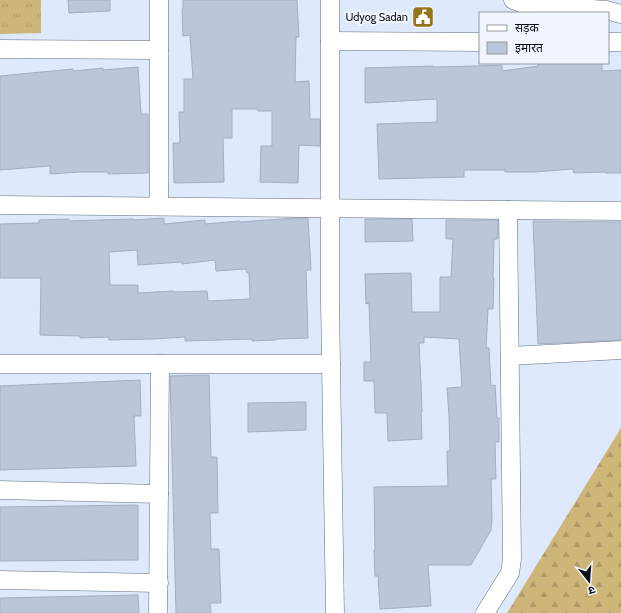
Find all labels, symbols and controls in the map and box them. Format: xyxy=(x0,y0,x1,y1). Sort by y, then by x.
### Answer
public building icon: Udyog Sadan xyxy=(410,4,436,30)
place label: Udyog Sadan xyxy=(345,10,408,24)
legend xyxy=(479,12,609,64)
text: सड़क xyxy=(515,20,540,35)
text: इमारत xyxy=(515,40,544,55)
north arrow xyxy=(569,561,609,601)
text: उ xyxy=(586,583,597,598)

